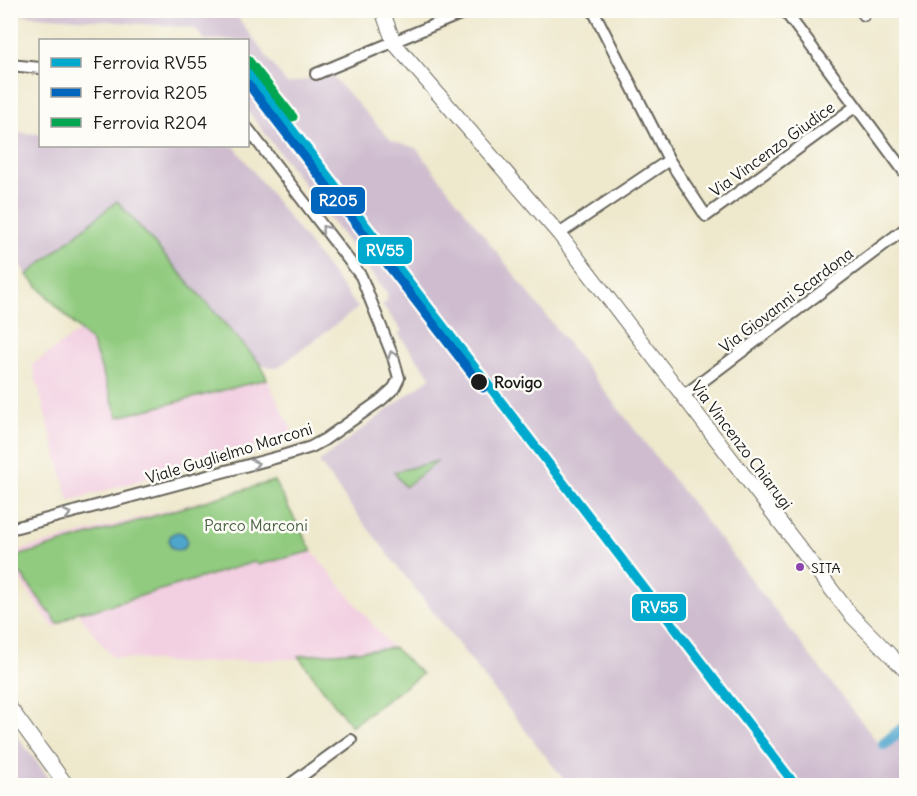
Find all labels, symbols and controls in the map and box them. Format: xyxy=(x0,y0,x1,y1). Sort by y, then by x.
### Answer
legend xyxy=(39,39,249,147)
text: Ferrovia RV55 xyxy=(93,51,207,74)
text: Ferrovia R205 xyxy=(93,81,207,104)
street label: Via Vincenzo Giudice xyxy=(706,97,838,201)
text: Ferrovia R204 xyxy=(93,111,207,134)
line badge: R205 xyxy=(310,186,366,215)
text: R205 xyxy=(319,190,357,210)
one-way arrow xyxy=(322,225,333,236)
line badge: RV55 xyxy=(357,236,413,265)
text: RV55 xyxy=(366,240,404,260)
street label: Via Giovanni Scardona xyxy=(715,243,857,357)
one-way arrow xyxy=(386,350,399,361)
marker: Rovigo xyxy=(469,372,489,392)
place label: Rovigo xyxy=(494,372,542,393)
street label: Via Vincenzo Chiarugi xyxy=(687,377,797,513)
street label: Viale Guglielmo Marconi xyxy=(143,418,315,488)
one-way arrow xyxy=(250,458,260,471)
one-way arrow xyxy=(62,509,72,522)
park label: Parco Marconi xyxy=(204,515,308,535)
place label: SITA xyxy=(811,559,841,577)
marker: SITA xyxy=(794,561,806,573)
line badge: RV55 xyxy=(631,593,687,622)
text: RV55 xyxy=(640,597,678,617)

